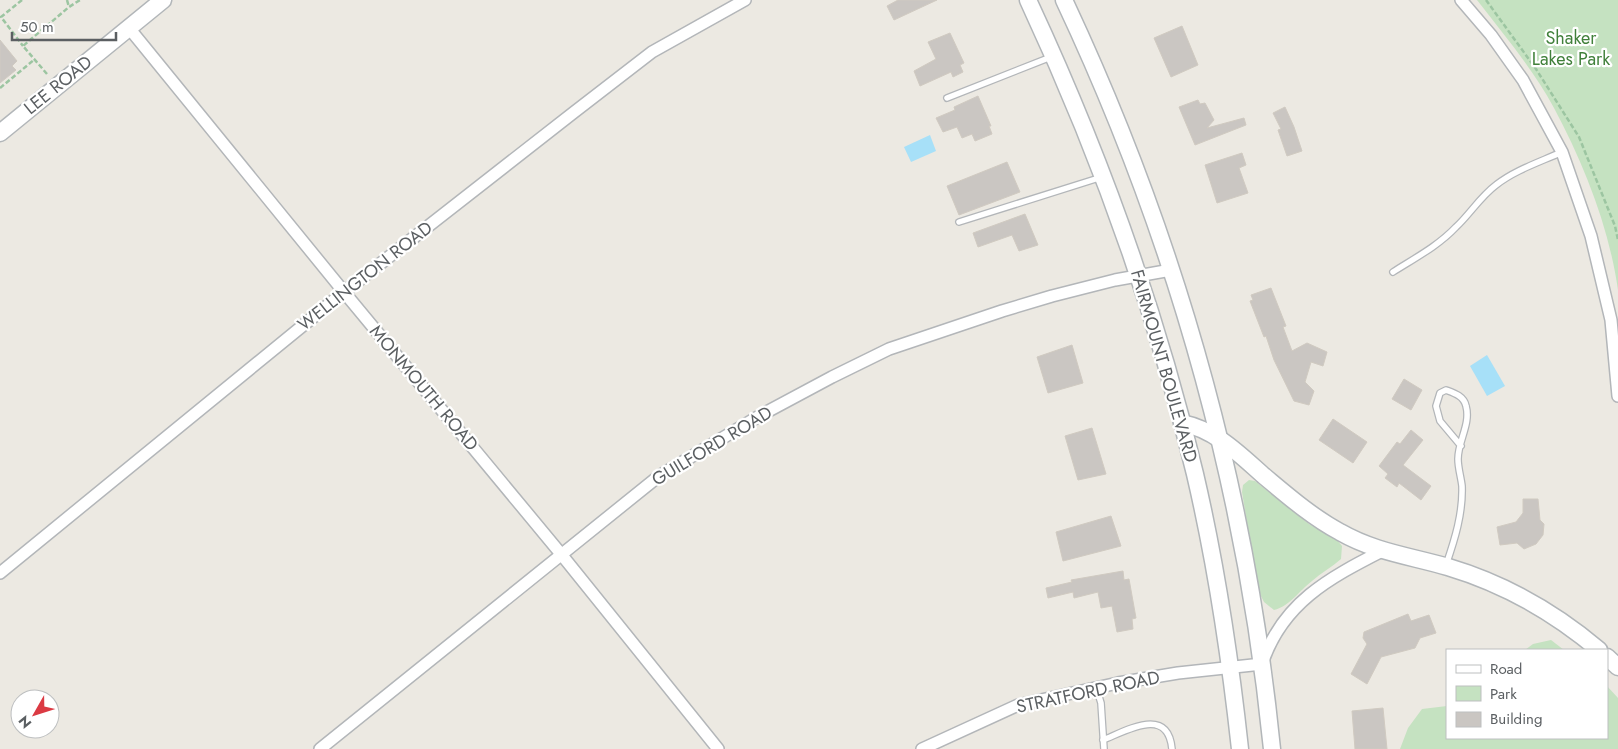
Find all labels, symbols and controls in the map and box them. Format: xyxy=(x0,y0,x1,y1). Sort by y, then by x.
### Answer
scale bar xyxy=(12,10,116,42)
text: 50 m xyxy=(20,16,54,38)
park label: Shaker Lakes Park xyxy=(1532,25,1610,72)
street label: LEE ROAD xyxy=(18,49,98,121)
street label: WELLINGTON ROAD xyxy=(292,215,438,337)
street label: FAIRMOUNT BOULEVARD xyxy=(1124,266,1204,466)
street label: MONMOUTH ROAD xyxy=(363,319,485,457)
street label: GUILFORD ROAD xyxy=(647,400,777,492)
legend xyxy=(1446,649,1608,739)
text: Road xyxy=(1490,658,1522,680)
street label: STRATFORD ROAD xyxy=(1014,664,1162,720)
text: Park xyxy=(1490,683,1517,705)
north arrow xyxy=(10,689,60,739)
text: Building xyxy=(1490,708,1542,730)
text: N xyxy=(14,712,36,733)

